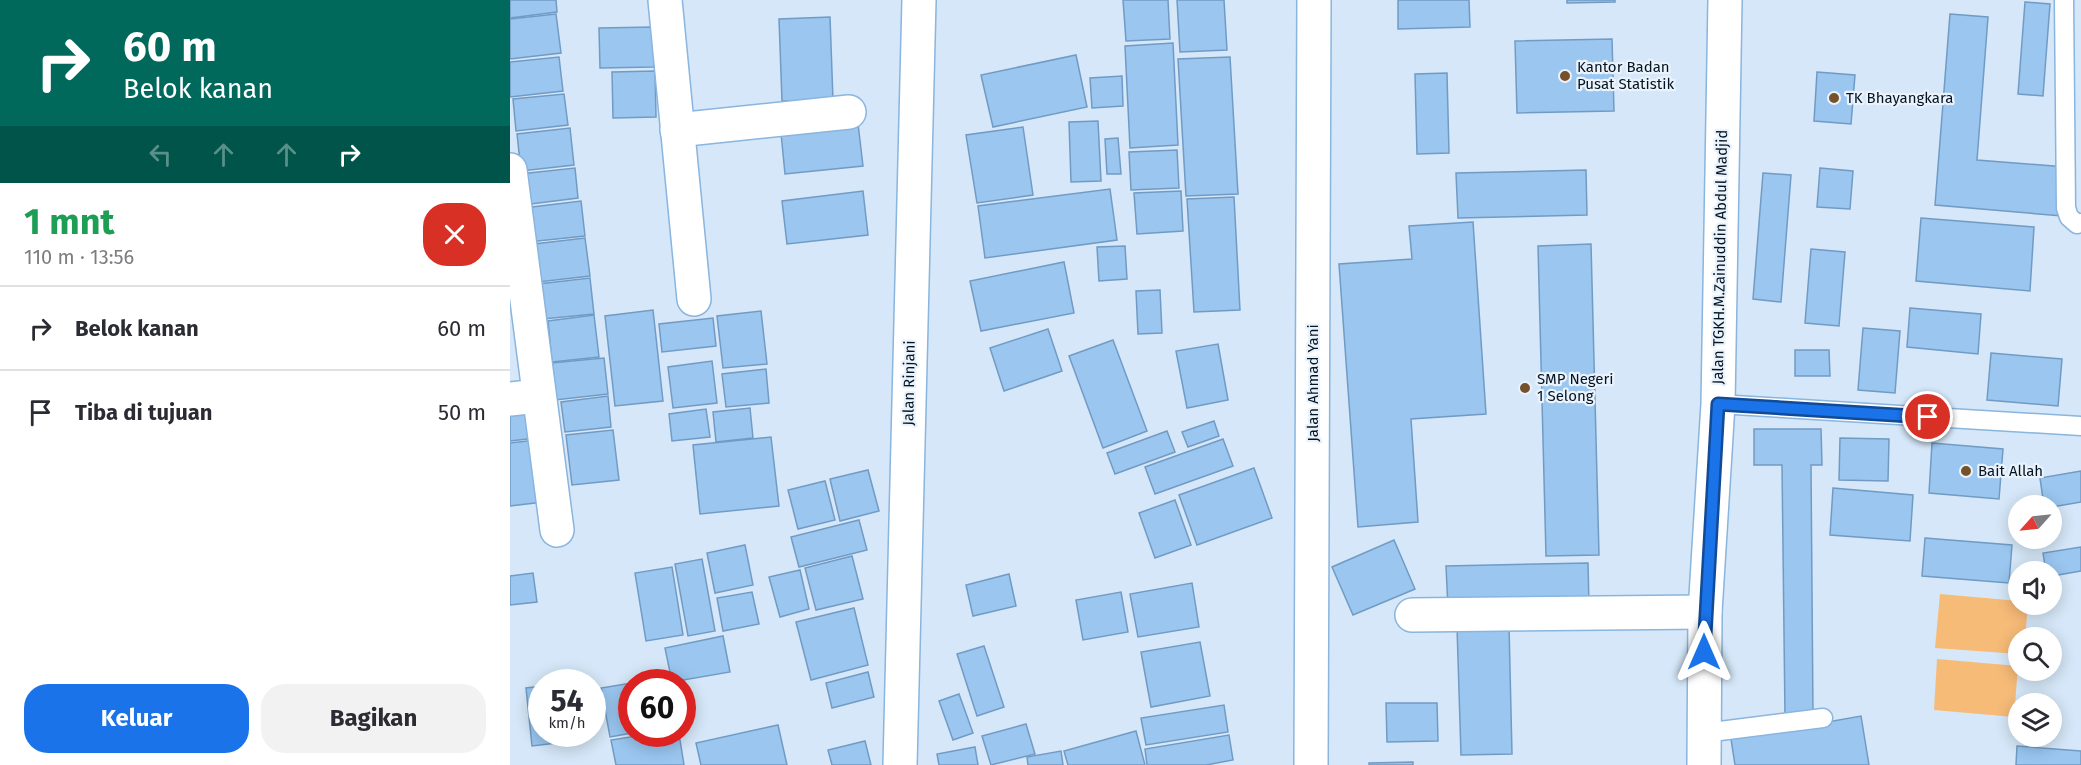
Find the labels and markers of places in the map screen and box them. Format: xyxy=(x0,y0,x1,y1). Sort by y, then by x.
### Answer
place label: Kantor Badan Pusat Statistik xyxy=(1577,58,1674,93)
marker: Kantor Badan Pusat Statistik xyxy=(1558,69,1572,83)
place label: TK Bhayangkara xyxy=(1846,89,1953,107)
marker: TK Bhayangkara xyxy=(1827,91,1841,105)
place label: SMP Negeri 1 Selong xyxy=(1537,370,1614,405)
marker: SMP Negeri 1 Selong xyxy=(1518,381,1532,395)
pin xyxy=(1902,391,1953,442)
place label: Bait Allah xyxy=(1978,462,2043,480)
marker: Bait Allah xyxy=(1959,464,1973,478)

